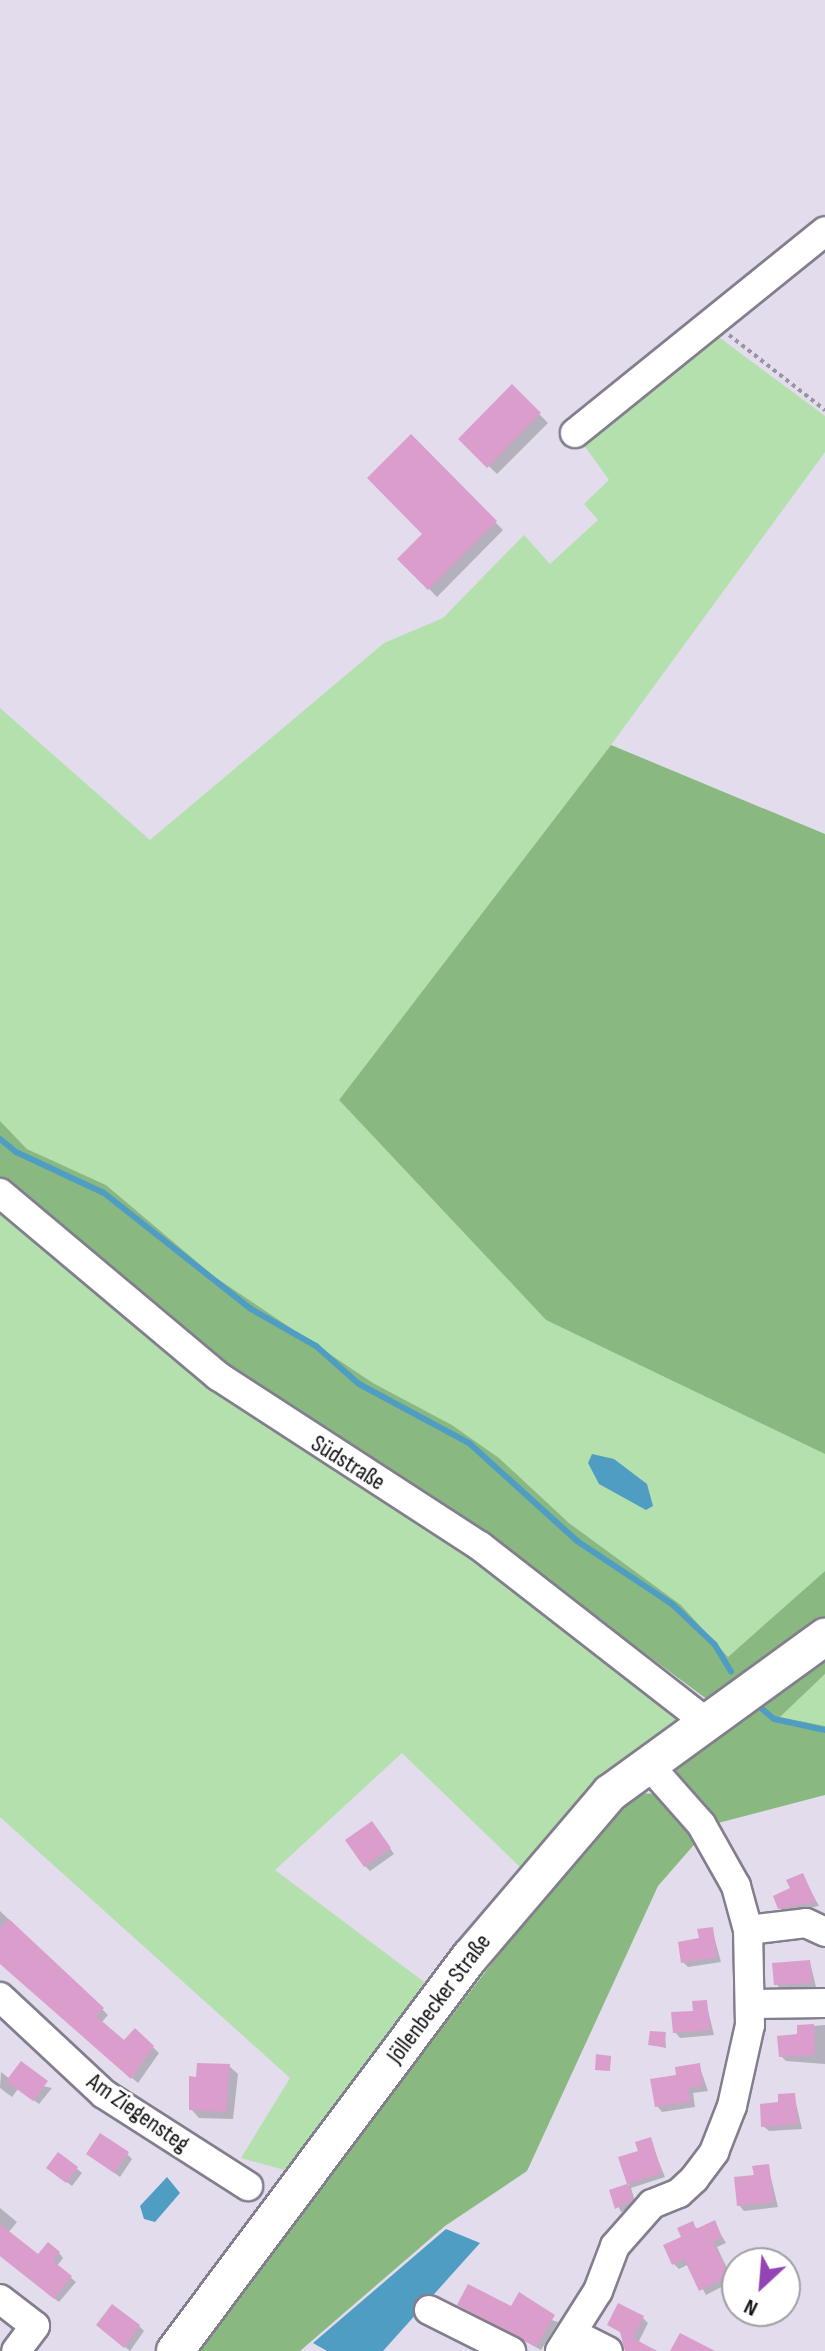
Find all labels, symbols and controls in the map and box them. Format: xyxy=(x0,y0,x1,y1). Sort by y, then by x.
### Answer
street label: Südstraße xyxy=(306,1429,390,1497)
street label: Jöllenbecker Straße xyxy=(381,1928,497,2070)
street label: Am Ziegensteg xyxy=(81,2067,195,2159)
north arrow xyxy=(721,2247,801,2327)
text: N xyxy=(740,2293,762,2322)

